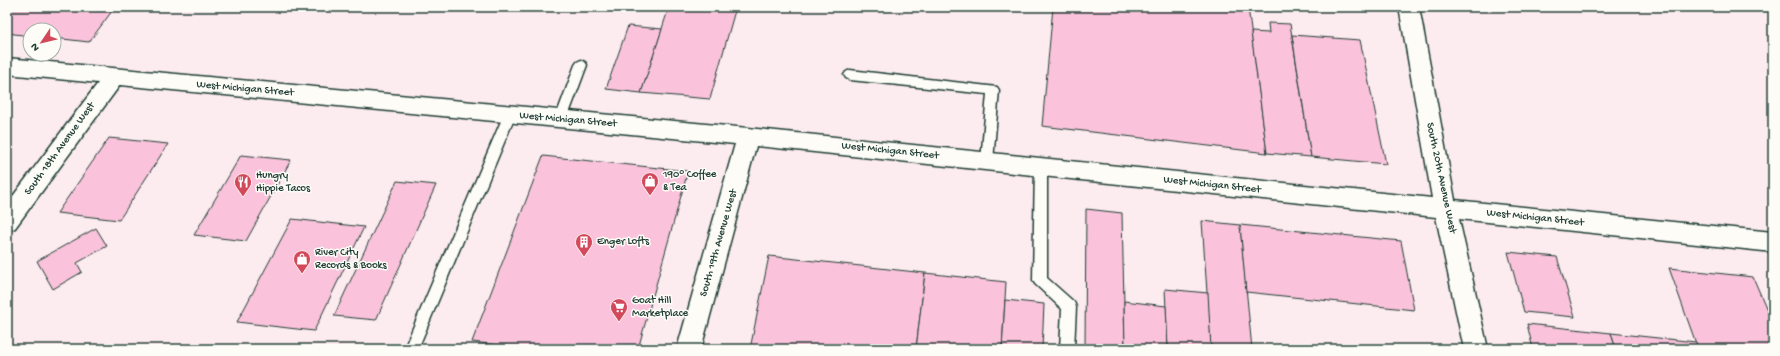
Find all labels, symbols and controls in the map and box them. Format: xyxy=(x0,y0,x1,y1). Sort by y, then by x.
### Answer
north arrow xyxy=(22,22,62,62)
text: N xyxy=(28,40,42,53)
street label: West Michigan Street xyxy=(196,79,296,99)
street label: South 18th Avenue West xyxy=(22,99,99,198)
street label: West Michigan Street xyxy=(519,110,619,130)
street label: South 20th Avenue West xyxy=(1423,122,1459,236)
street label: West Michigan Street xyxy=(841,140,941,162)
place label: 190° Coffee & Tea xyxy=(662,168,717,194)
place label: Hungry Hippie Tacos xyxy=(256,170,311,195)
shop icon: 190° Coffee & Tea xyxy=(640,171,660,196)
restaurant icon: Hungry Hippie Tacos xyxy=(233,172,253,197)
street label: West Michigan Street xyxy=(1163,174,1263,196)
street label: South 19th Avenue West xyxy=(698,186,741,298)
street label: West Michigan Street xyxy=(1486,207,1586,229)
building icon: Enger Lofts xyxy=(574,232,594,257)
place label: Enger Lofts xyxy=(597,235,650,248)
place label: River City Records & Books xyxy=(315,247,388,272)
shop icon: River City Records & Books xyxy=(292,249,312,274)
place label: Goat Hill Marketplace xyxy=(632,295,688,320)
supermarket icon: Goat Hill Marketplace xyxy=(609,297,629,322)

